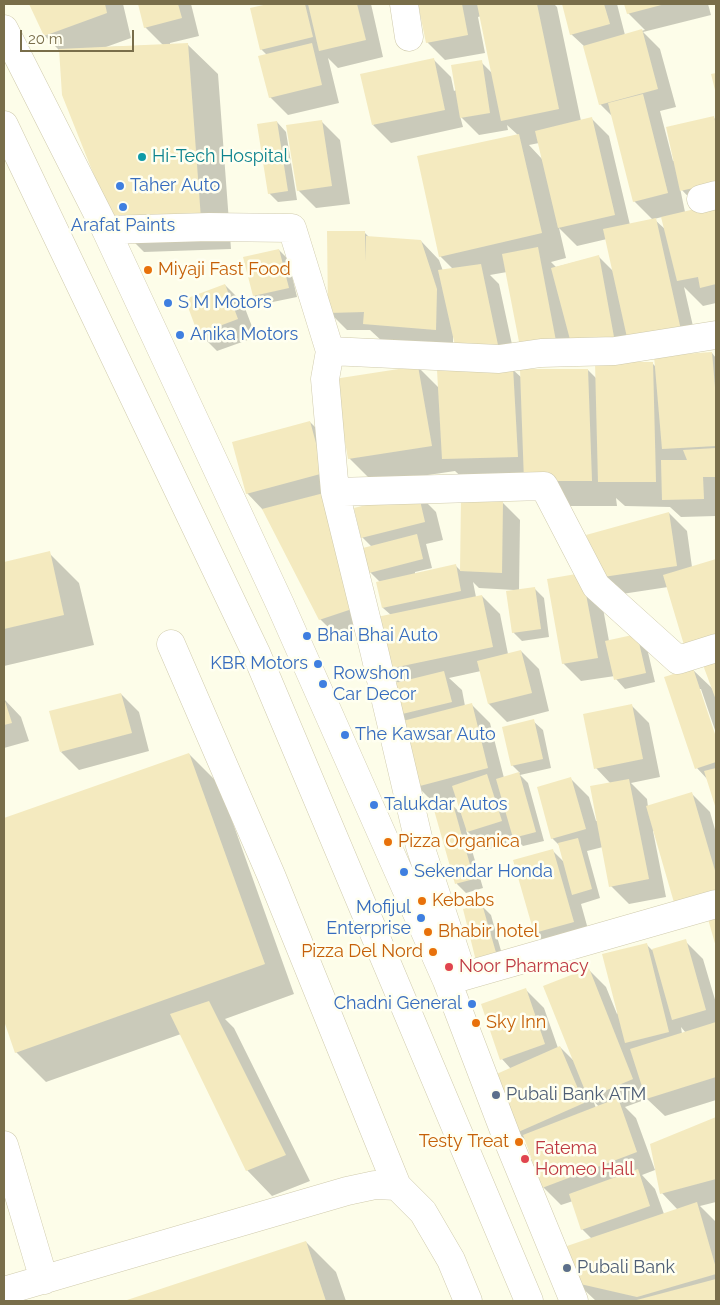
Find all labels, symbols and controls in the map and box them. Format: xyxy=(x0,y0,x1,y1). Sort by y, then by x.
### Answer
scale bar xyxy=(22,20,136,52)
text: 20 m xyxy=(28,30,63,48)
place label: Hi-Tech Hospital xyxy=(152,146,288,168)
marker: Hi-Tech Hospital xyxy=(136,151,148,163)
place label: Taher Auto xyxy=(130,175,220,197)
marker: Taher Auto xyxy=(114,180,126,192)
marker: Arafat Paints xyxy=(117,201,129,213)
place label: Arafat Paints xyxy=(71,215,175,237)
place label: Miyaji Fast Food xyxy=(158,259,291,281)
marker: Miyaji Fast Food xyxy=(142,264,154,276)
place label: S M Motors xyxy=(178,292,272,314)
marker: S M Motors xyxy=(162,297,174,309)
place label: Anika Motors xyxy=(190,324,298,346)
marker: Anika Motors xyxy=(174,329,186,341)
place label: Bhai Bhai Auto xyxy=(317,625,438,647)
marker: Bhai Bhai Auto xyxy=(301,630,313,642)
place label: KBR Motors xyxy=(210,653,308,675)
marker: KBR Motors xyxy=(312,658,324,670)
place label: Rowshon Car Decor xyxy=(333,663,416,706)
marker: Rowshon Car Decor xyxy=(317,678,329,690)
place label: The Kawsar Auto xyxy=(355,724,496,746)
marker: The Kawsar Auto xyxy=(339,729,351,741)
place label: Talukdar Autos xyxy=(384,794,507,816)
marker: Talukdar Autos xyxy=(368,799,380,811)
place label: Pizza Organica xyxy=(398,831,520,853)
marker: Pizza Organica xyxy=(382,836,394,848)
place label: Sekendar Honda xyxy=(414,861,553,883)
marker: Sekendar Honda xyxy=(398,866,410,878)
place label: Kebabs xyxy=(432,890,494,912)
marker: Kebabs xyxy=(416,895,428,907)
place label: Mofijul Enterprise xyxy=(326,897,411,940)
marker: Mofijul Enterprise xyxy=(415,912,427,924)
place label: Bhabir hotel xyxy=(438,921,539,943)
marker: Bhabir hotel xyxy=(422,926,434,938)
place label: Pizza Del Nord xyxy=(301,941,423,963)
marker: Pizza Del Nord xyxy=(427,946,439,958)
place label: Noor Pharmacy xyxy=(459,956,589,978)
marker: Noor Pharmacy xyxy=(443,961,455,973)
place label: Chadni General xyxy=(334,993,462,1015)
marker: Chadni General xyxy=(466,998,478,1010)
place label: Sky Inn xyxy=(486,1012,546,1034)
marker: Sky Inn xyxy=(470,1017,482,1029)
place label: Pubali Bank ATM xyxy=(506,1084,646,1106)
marker: Pubali Bank ATM xyxy=(490,1089,502,1101)
place label: Testy Treat xyxy=(419,1131,509,1153)
marker: Testy Treat xyxy=(513,1136,525,1148)
place label: Fatema Homeo Hall xyxy=(535,1138,634,1180)
marker: Fatema Homeo Hall xyxy=(519,1153,531,1165)
place label: Pubali Bank xyxy=(577,1257,675,1279)
marker: Pubali Bank xyxy=(561,1262,573,1274)

